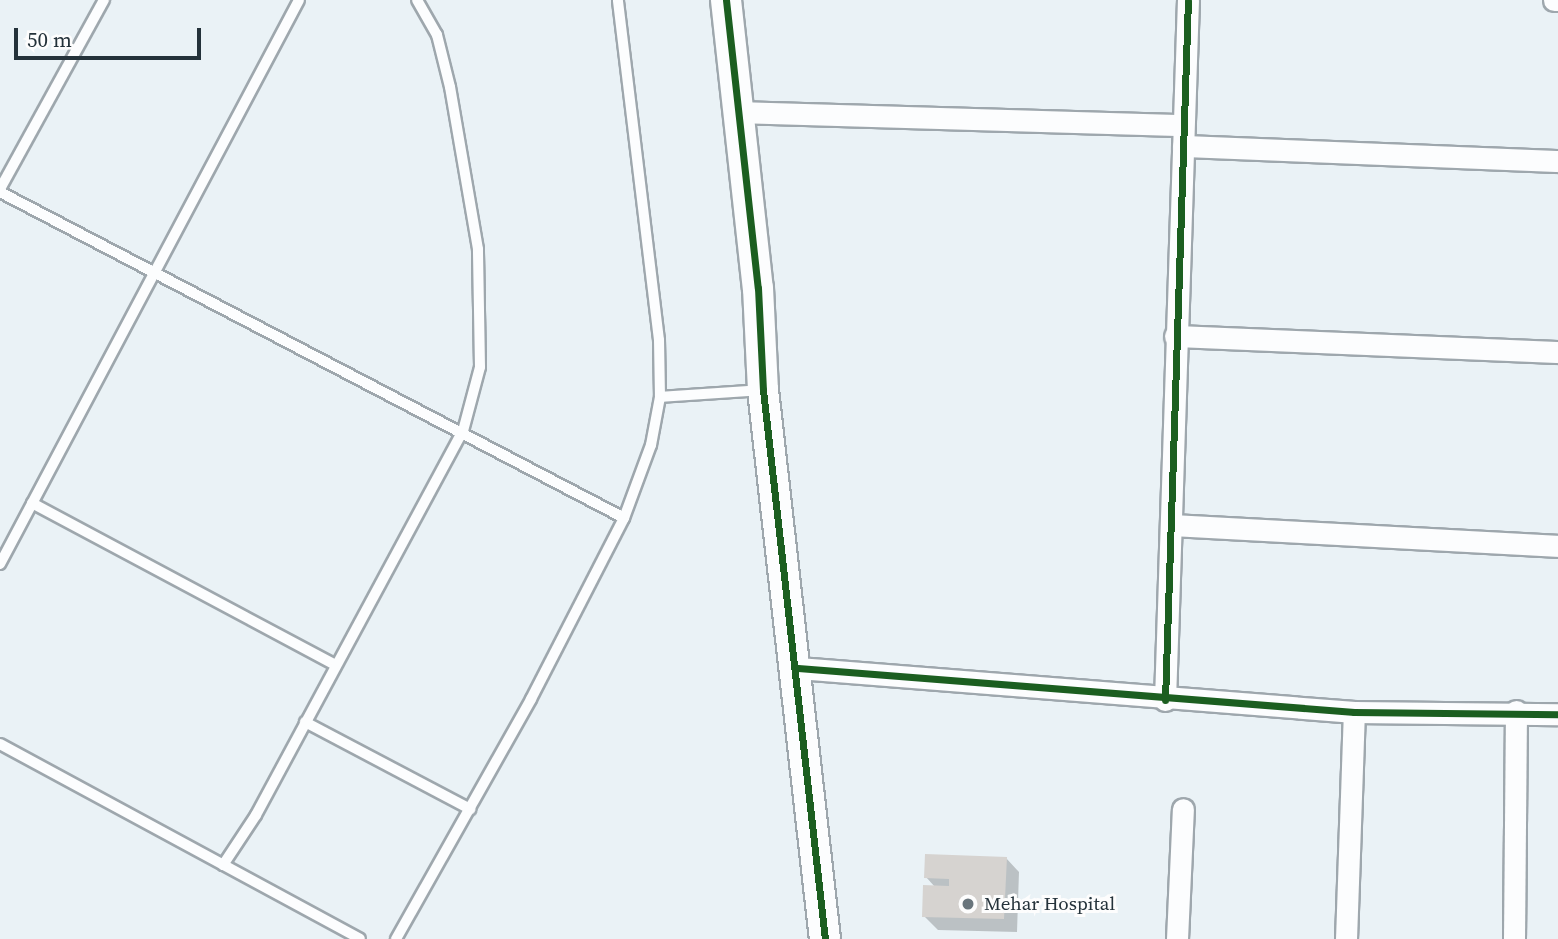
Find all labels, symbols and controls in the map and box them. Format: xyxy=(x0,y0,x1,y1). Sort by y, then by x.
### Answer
scale bar xyxy=(18,14,205,58)
text: 50 m xyxy=(27,25,72,54)
place label: Mehar Hospital xyxy=(984,893,1115,915)
marker: Mehar Hospital xyxy=(958,894,978,914)

